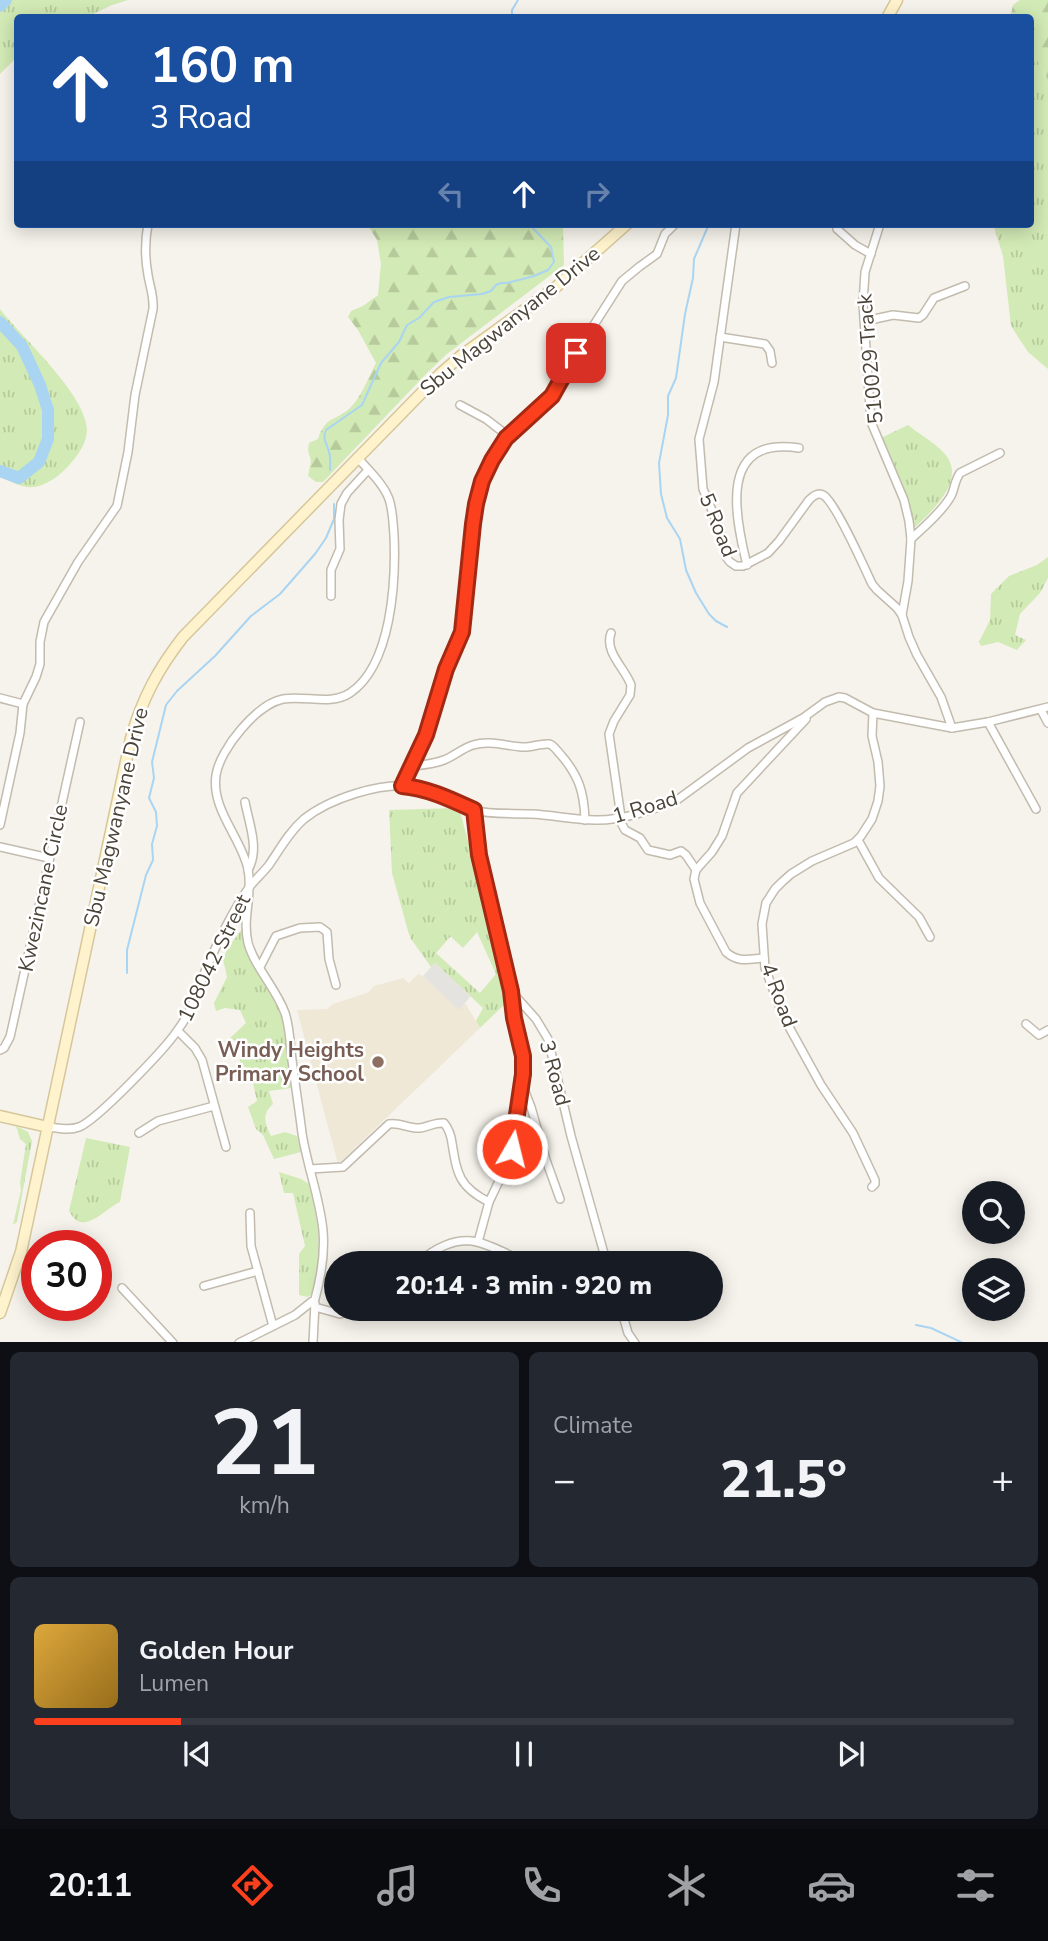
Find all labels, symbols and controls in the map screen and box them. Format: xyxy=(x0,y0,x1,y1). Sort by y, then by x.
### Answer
text: 160 m xyxy=(150,32,294,99)
icon: ahead xyxy=(35,42,126,133)
text: 3 Road xyxy=(150,96,252,139)
icon: left xyxy=(432,175,470,213)
icon: ahead xyxy=(505,175,543,213)
icon: right xyxy=(578,175,616,213)
street label: Sbu Magwanyane Drive xyxy=(414,240,606,402)
street label: 510029 Track xyxy=(850,292,890,425)
pin xyxy=(546,323,606,383)
icon: arrive xyxy=(557,334,595,372)
street label: 5 Road xyxy=(692,489,744,561)
street label: Sbu Magwanyane Drive xyxy=(77,705,155,929)
street label: 1 Road xyxy=(609,784,681,830)
street label: Kwezincane Circle xyxy=(12,802,74,974)
street label: 108042 Street xyxy=(171,889,257,1026)
street label: 4 Road xyxy=(754,959,804,1031)
place label: Windy Heights Primary School xyxy=(215,1036,364,1088)
street label: 3 Road xyxy=(533,1037,577,1109)
marker: Windy Heights Primary School xyxy=(370,1054,386,1070)
position arrow xyxy=(475,1112,549,1186)
map controls xyxy=(962,1181,1025,1321)
button: search xyxy=(962,1181,1025,1244)
speed limit sign: 30 xyxy=(21,1230,112,1321)
button: layers xyxy=(962,1258,1025,1321)
text: 20:14 · 3 min · 920 m xyxy=(395,1268,652,1303)
text: 21 xyxy=(210,1382,319,1506)
text: Climate xyxy=(553,1410,633,1441)
text: 21.5° xyxy=(720,1444,847,1515)
text: − xyxy=(553,1455,576,1506)
text: + xyxy=(991,1455,1014,1506)
text: km/h xyxy=(239,1490,290,1521)
text: Golden Hour xyxy=(139,1633,294,1668)
text: Lumen xyxy=(139,1668,209,1699)
icon: previous xyxy=(178,1735,216,1773)
icon: pause xyxy=(505,1735,543,1773)
icon: next xyxy=(832,1735,870,1773)
icon: directions xyxy=(228,1861,277,1910)
icon: music xyxy=(373,1861,422,1910)
icon: phone xyxy=(517,1861,566,1910)
icon: climate xyxy=(662,1861,711,1910)
icon: car xyxy=(807,1861,856,1910)
icon: filters xyxy=(951,1861,1000,1910)
text: 20:11 xyxy=(48,1864,133,1907)

